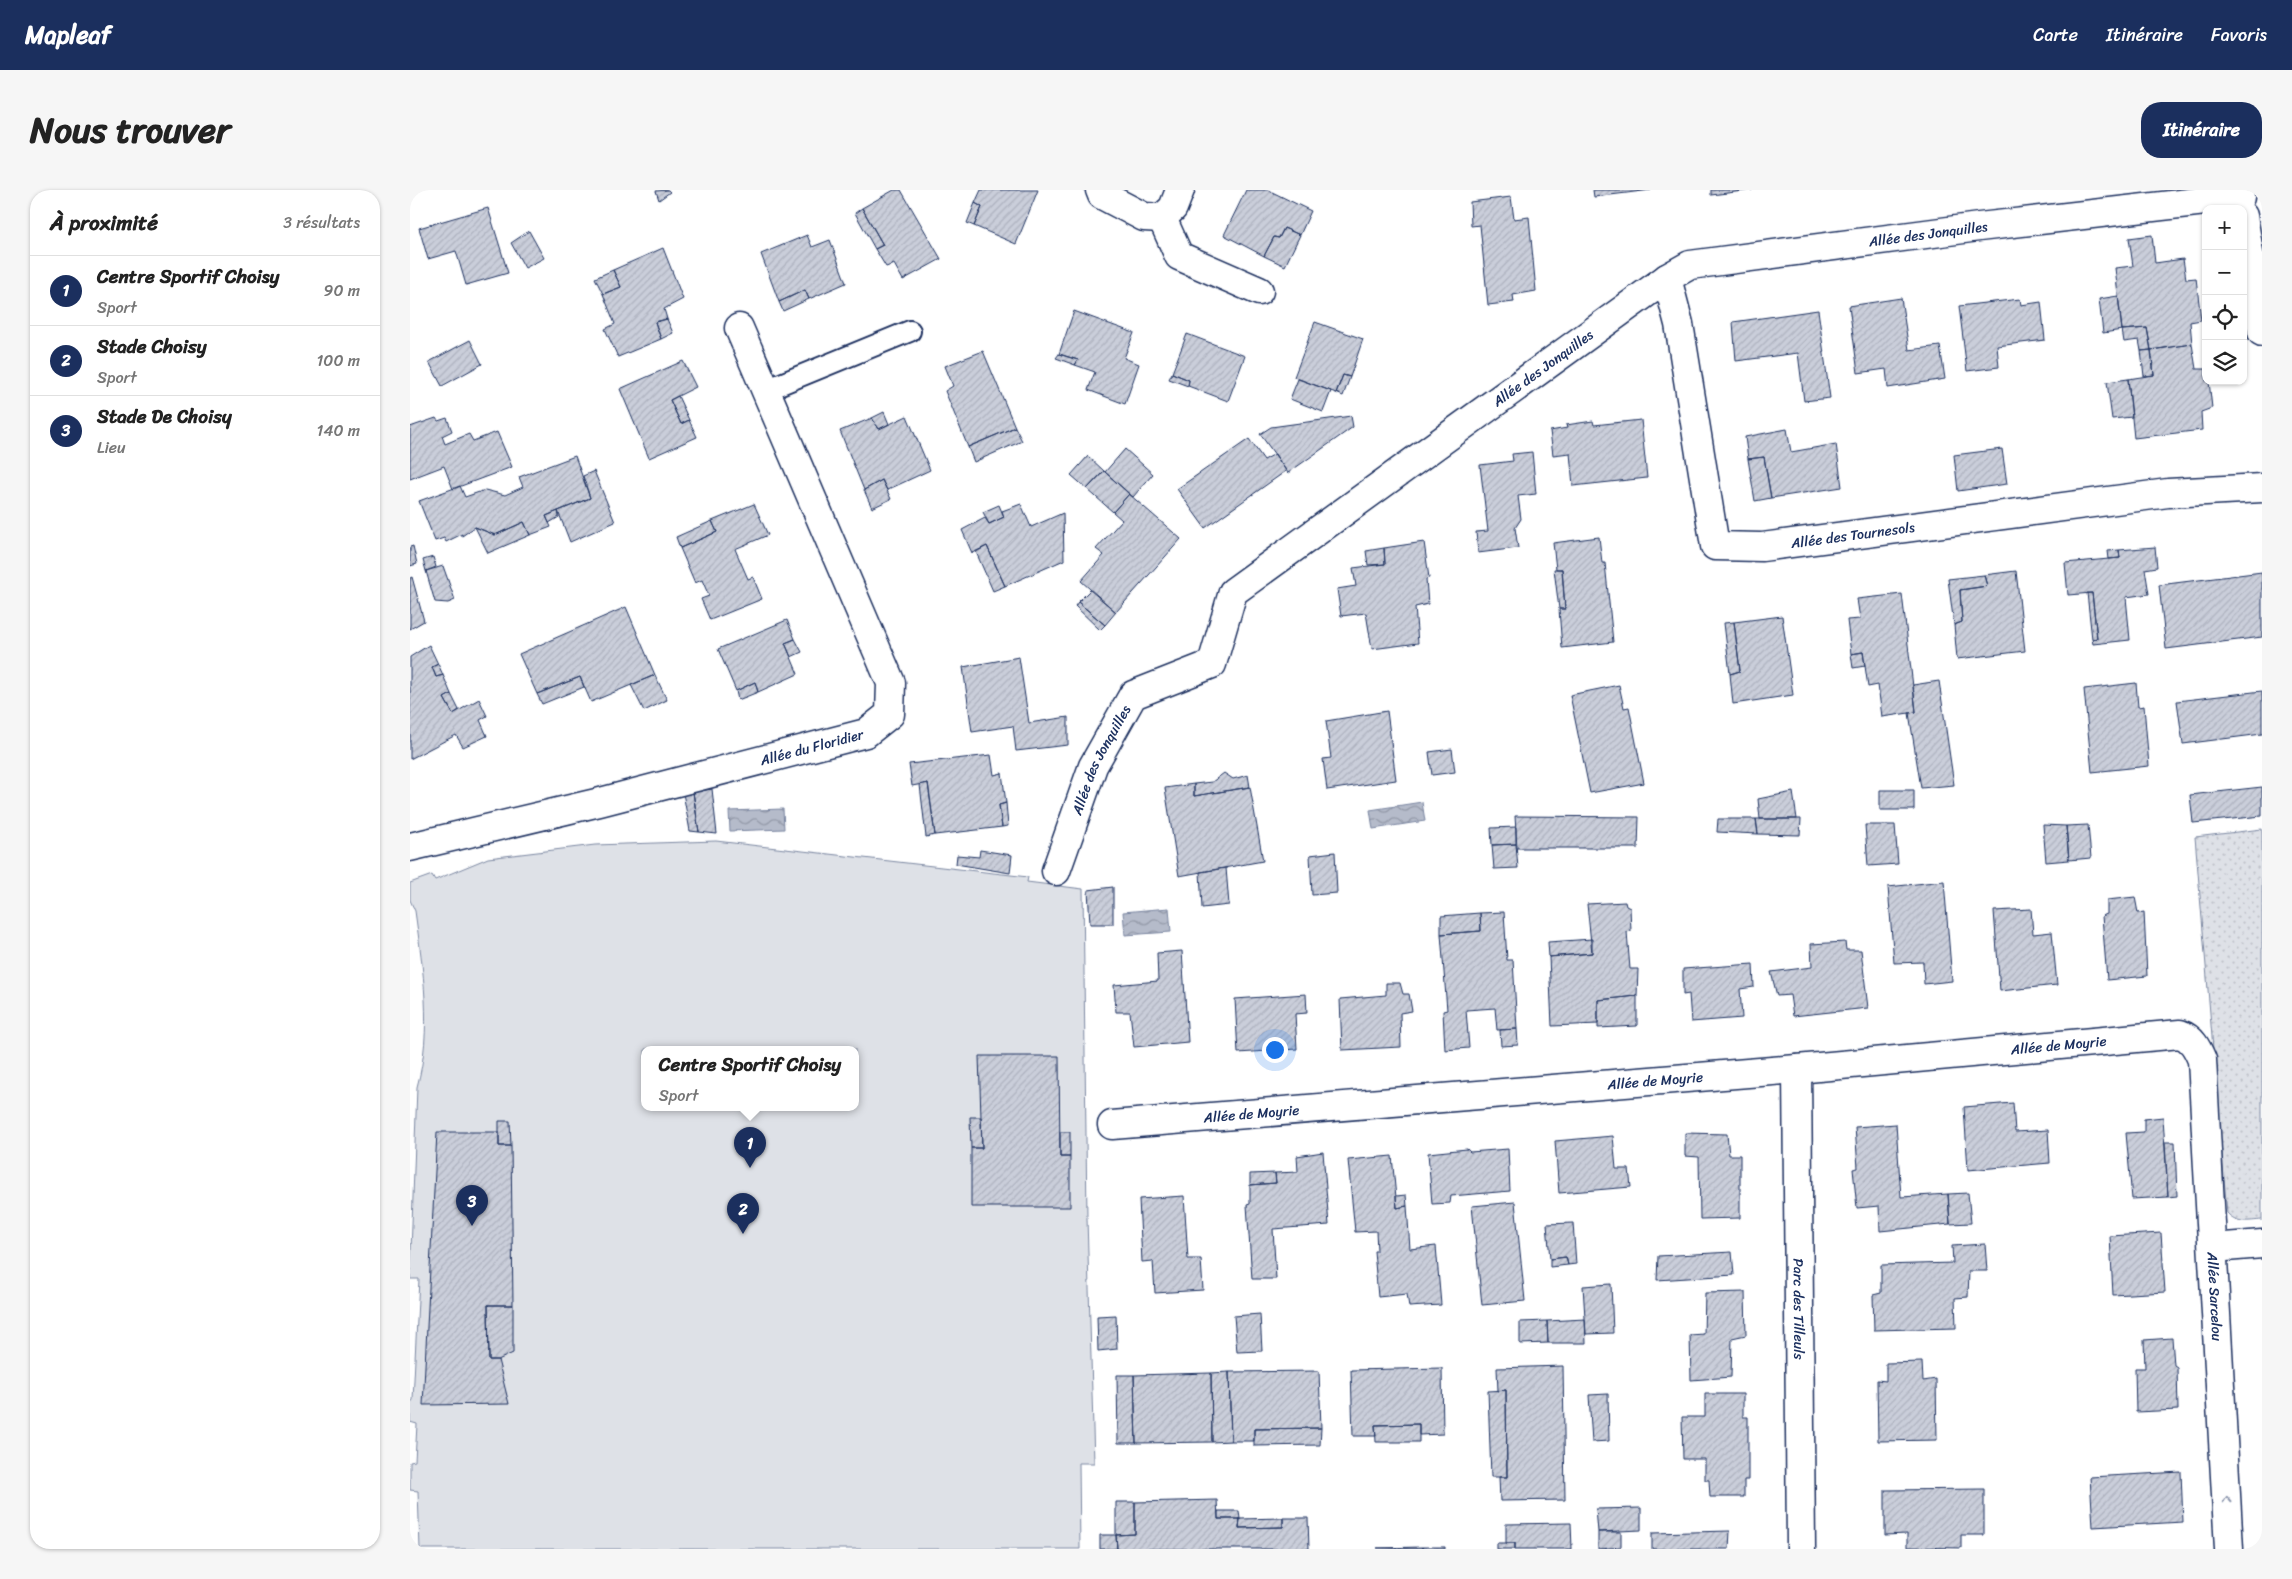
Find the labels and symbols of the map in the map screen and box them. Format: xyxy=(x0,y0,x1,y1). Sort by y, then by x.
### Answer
street label: Allée des Jonquilles xyxy=(1866,214,1989,254)
street label: Allée des Jonquilles xyxy=(1486,323,1599,414)
street label: Allée des Tournesols xyxy=(1788,514,1916,556)
street label: Allée des Jonquilles xyxy=(1064,700,1138,819)
street label: Allée du Floridier xyxy=(756,721,867,773)
street label: Allée de Moyrie xyxy=(2009,1028,2108,1062)
your location xyxy=(1262,1037,1288,1063)
street label: Allée de Moyrie xyxy=(1605,1064,1704,1097)
street label: Allée de Moyrie xyxy=(1202,1097,1300,1130)
pin: 1 xyxy=(734,1127,766,1168)
pin: 3 xyxy=(456,1185,488,1226)
pin: 2 xyxy=(727,1193,759,1234)
street label: Allée Sarcelou xyxy=(2200,1250,2230,1342)
street label: Parc des Tilleuls xyxy=(1786,1258,1812,1360)
one-way arrow xyxy=(2221,1496,2232,1504)

